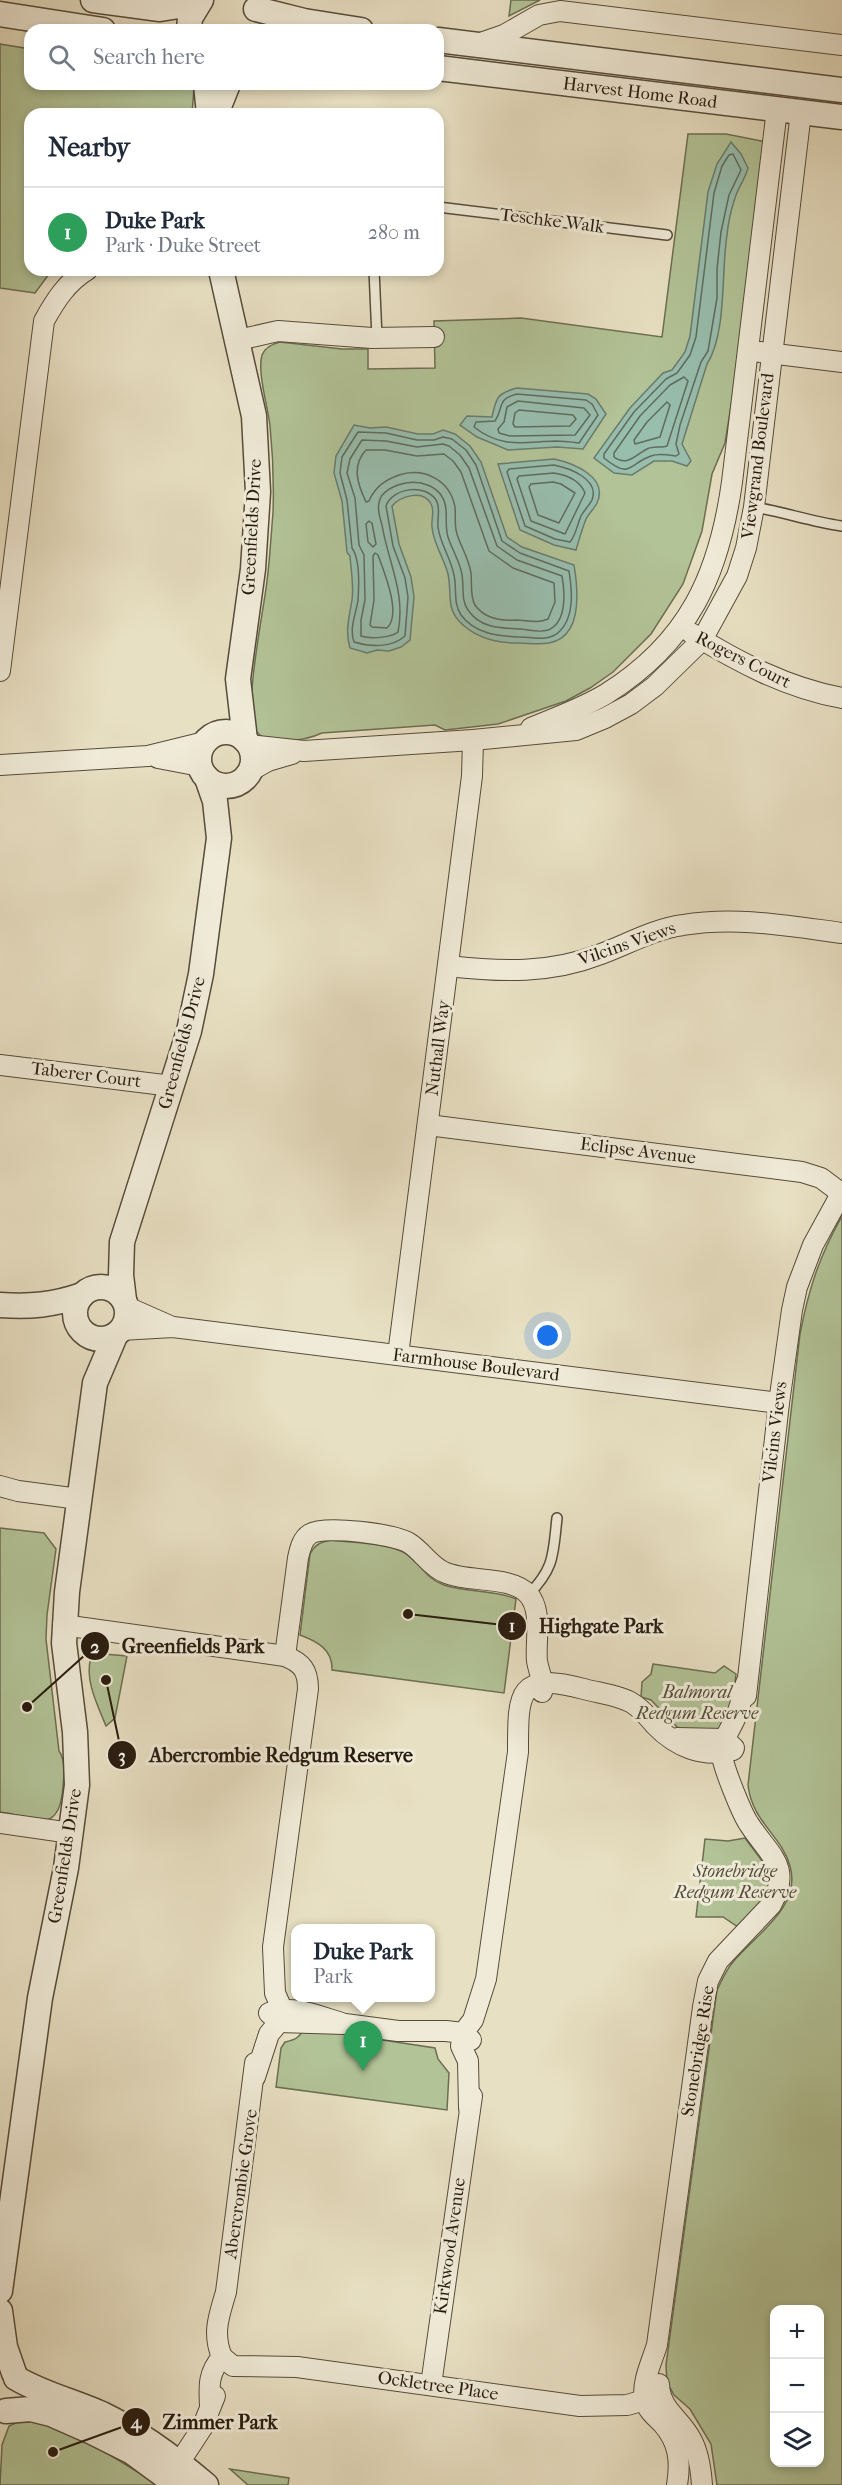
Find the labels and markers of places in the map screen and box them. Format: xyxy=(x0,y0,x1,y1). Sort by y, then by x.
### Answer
callout: Highgate Park xyxy=(497,1607,676,1645)
callout: Greenfields Park xyxy=(80,1627,277,1665)
callout: Abercrombie Redgum Reserve xyxy=(107,1736,425,1774)
pin: 1 xyxy=(344,2022,382,2071)
callout: Zimmer Park xyxy=(121,2403,290,2441)

